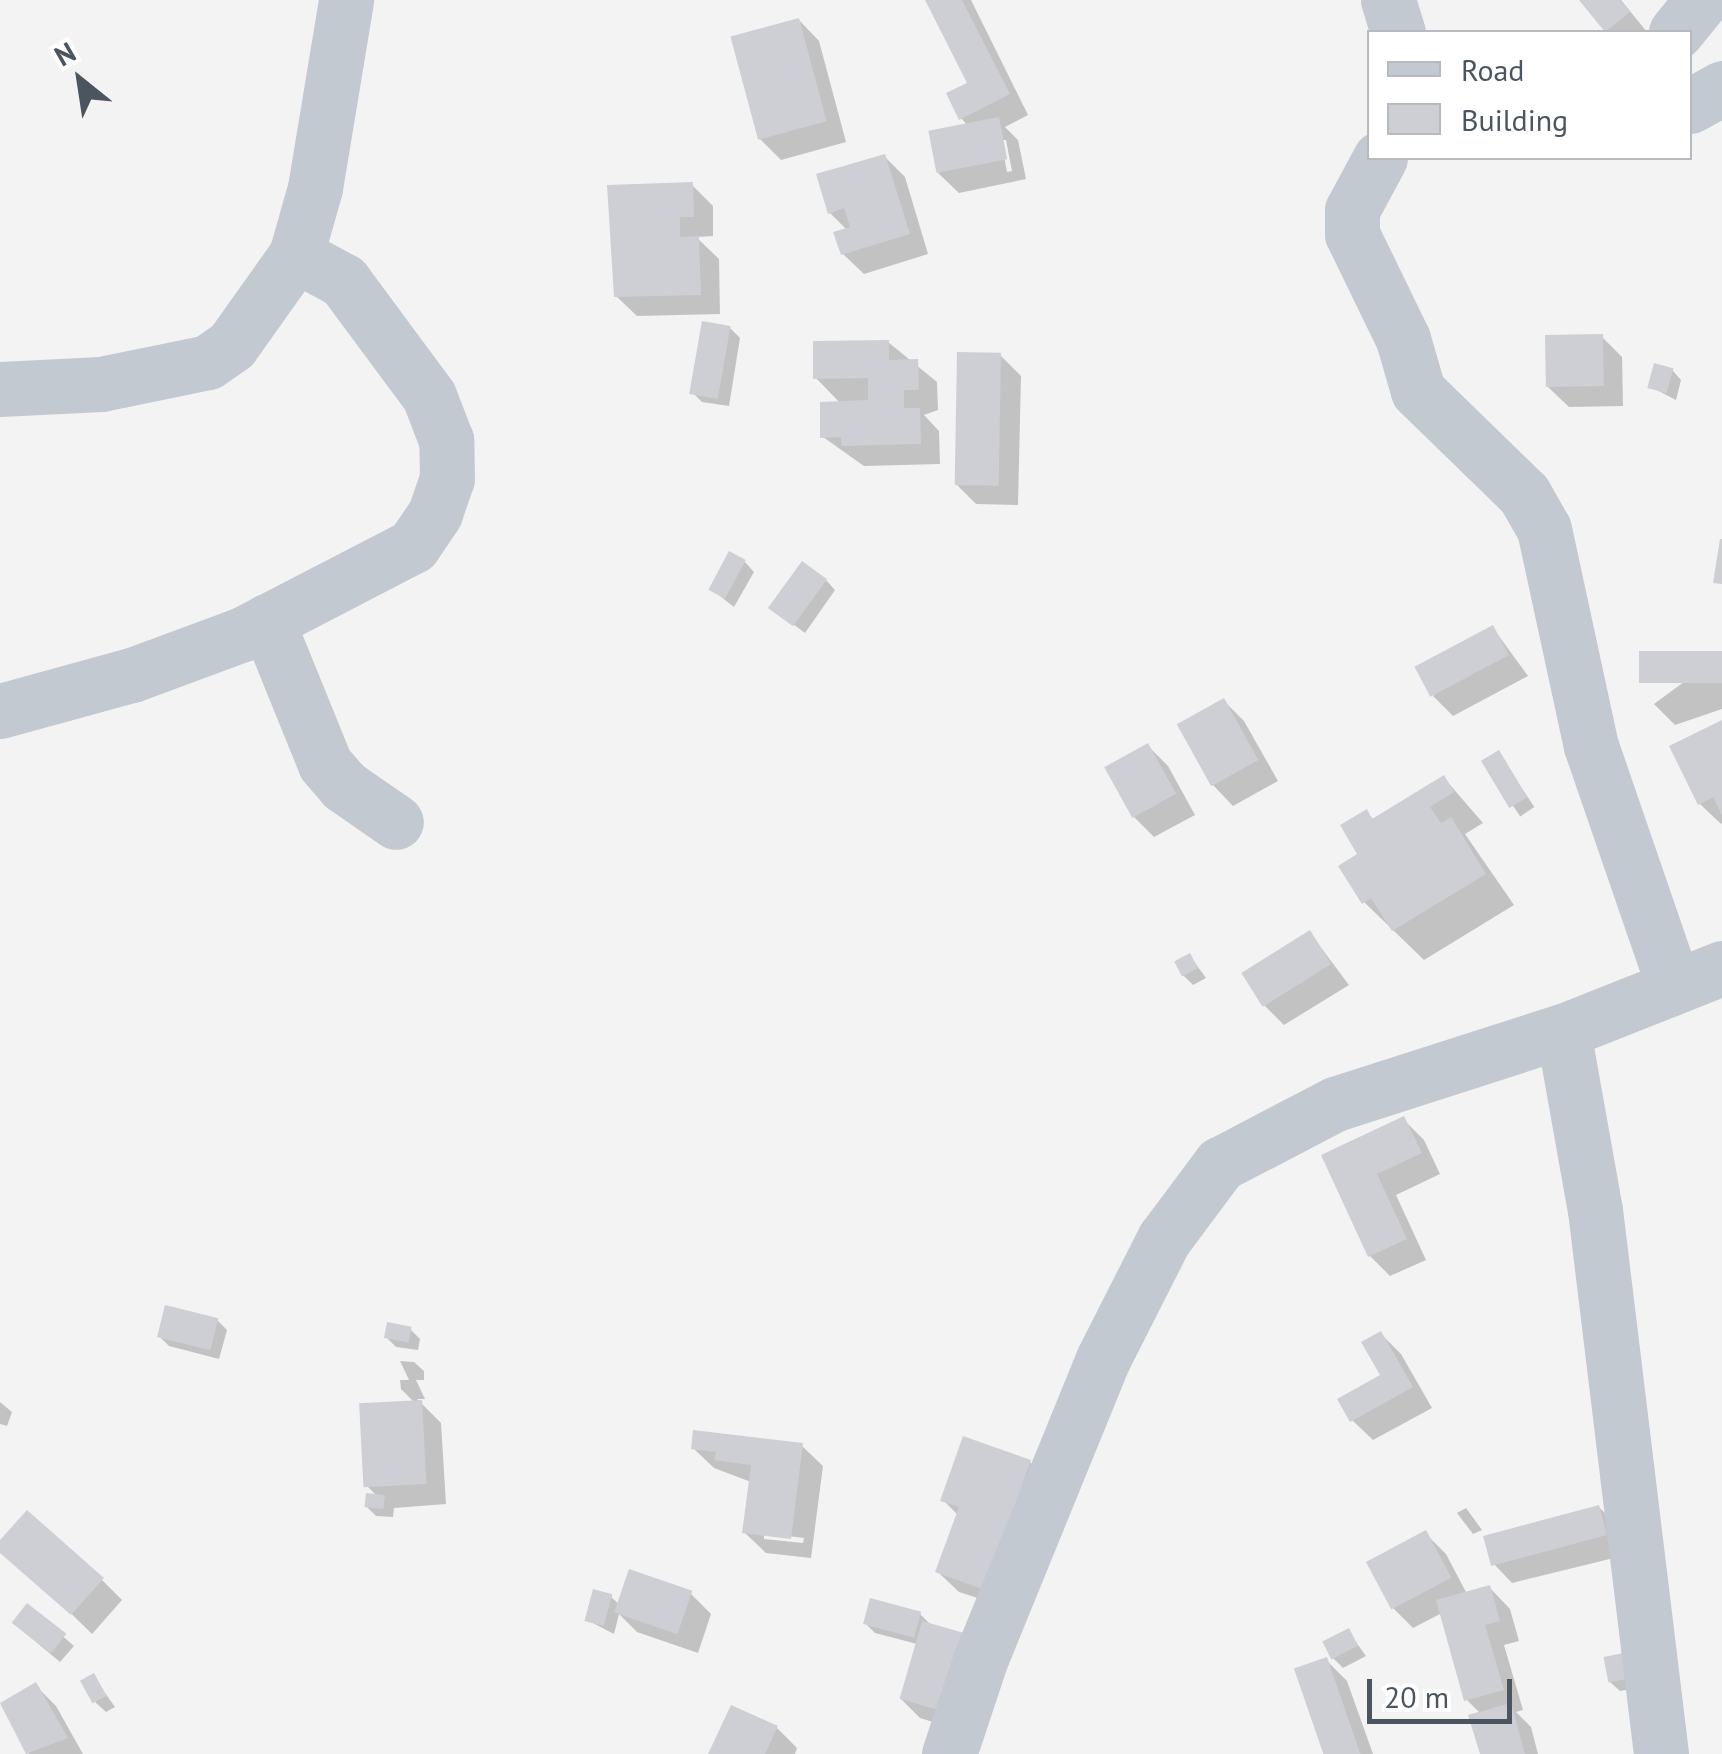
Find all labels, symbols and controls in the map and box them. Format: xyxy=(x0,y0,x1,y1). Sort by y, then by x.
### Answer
north arrow xyxy=(30,30,130,130)
legend xyxy=(1367,30,1692,160)
text: N xyxy=(48,33,82,74)
text: Road xyxy=(1461,50,1525,89)
text: Building xyxy=(1461,100,1568,139)
scale bar xyxy=(1372,1659,1517,1721)
text: 20 m xyxy=(1384,1677,1449,1716)

